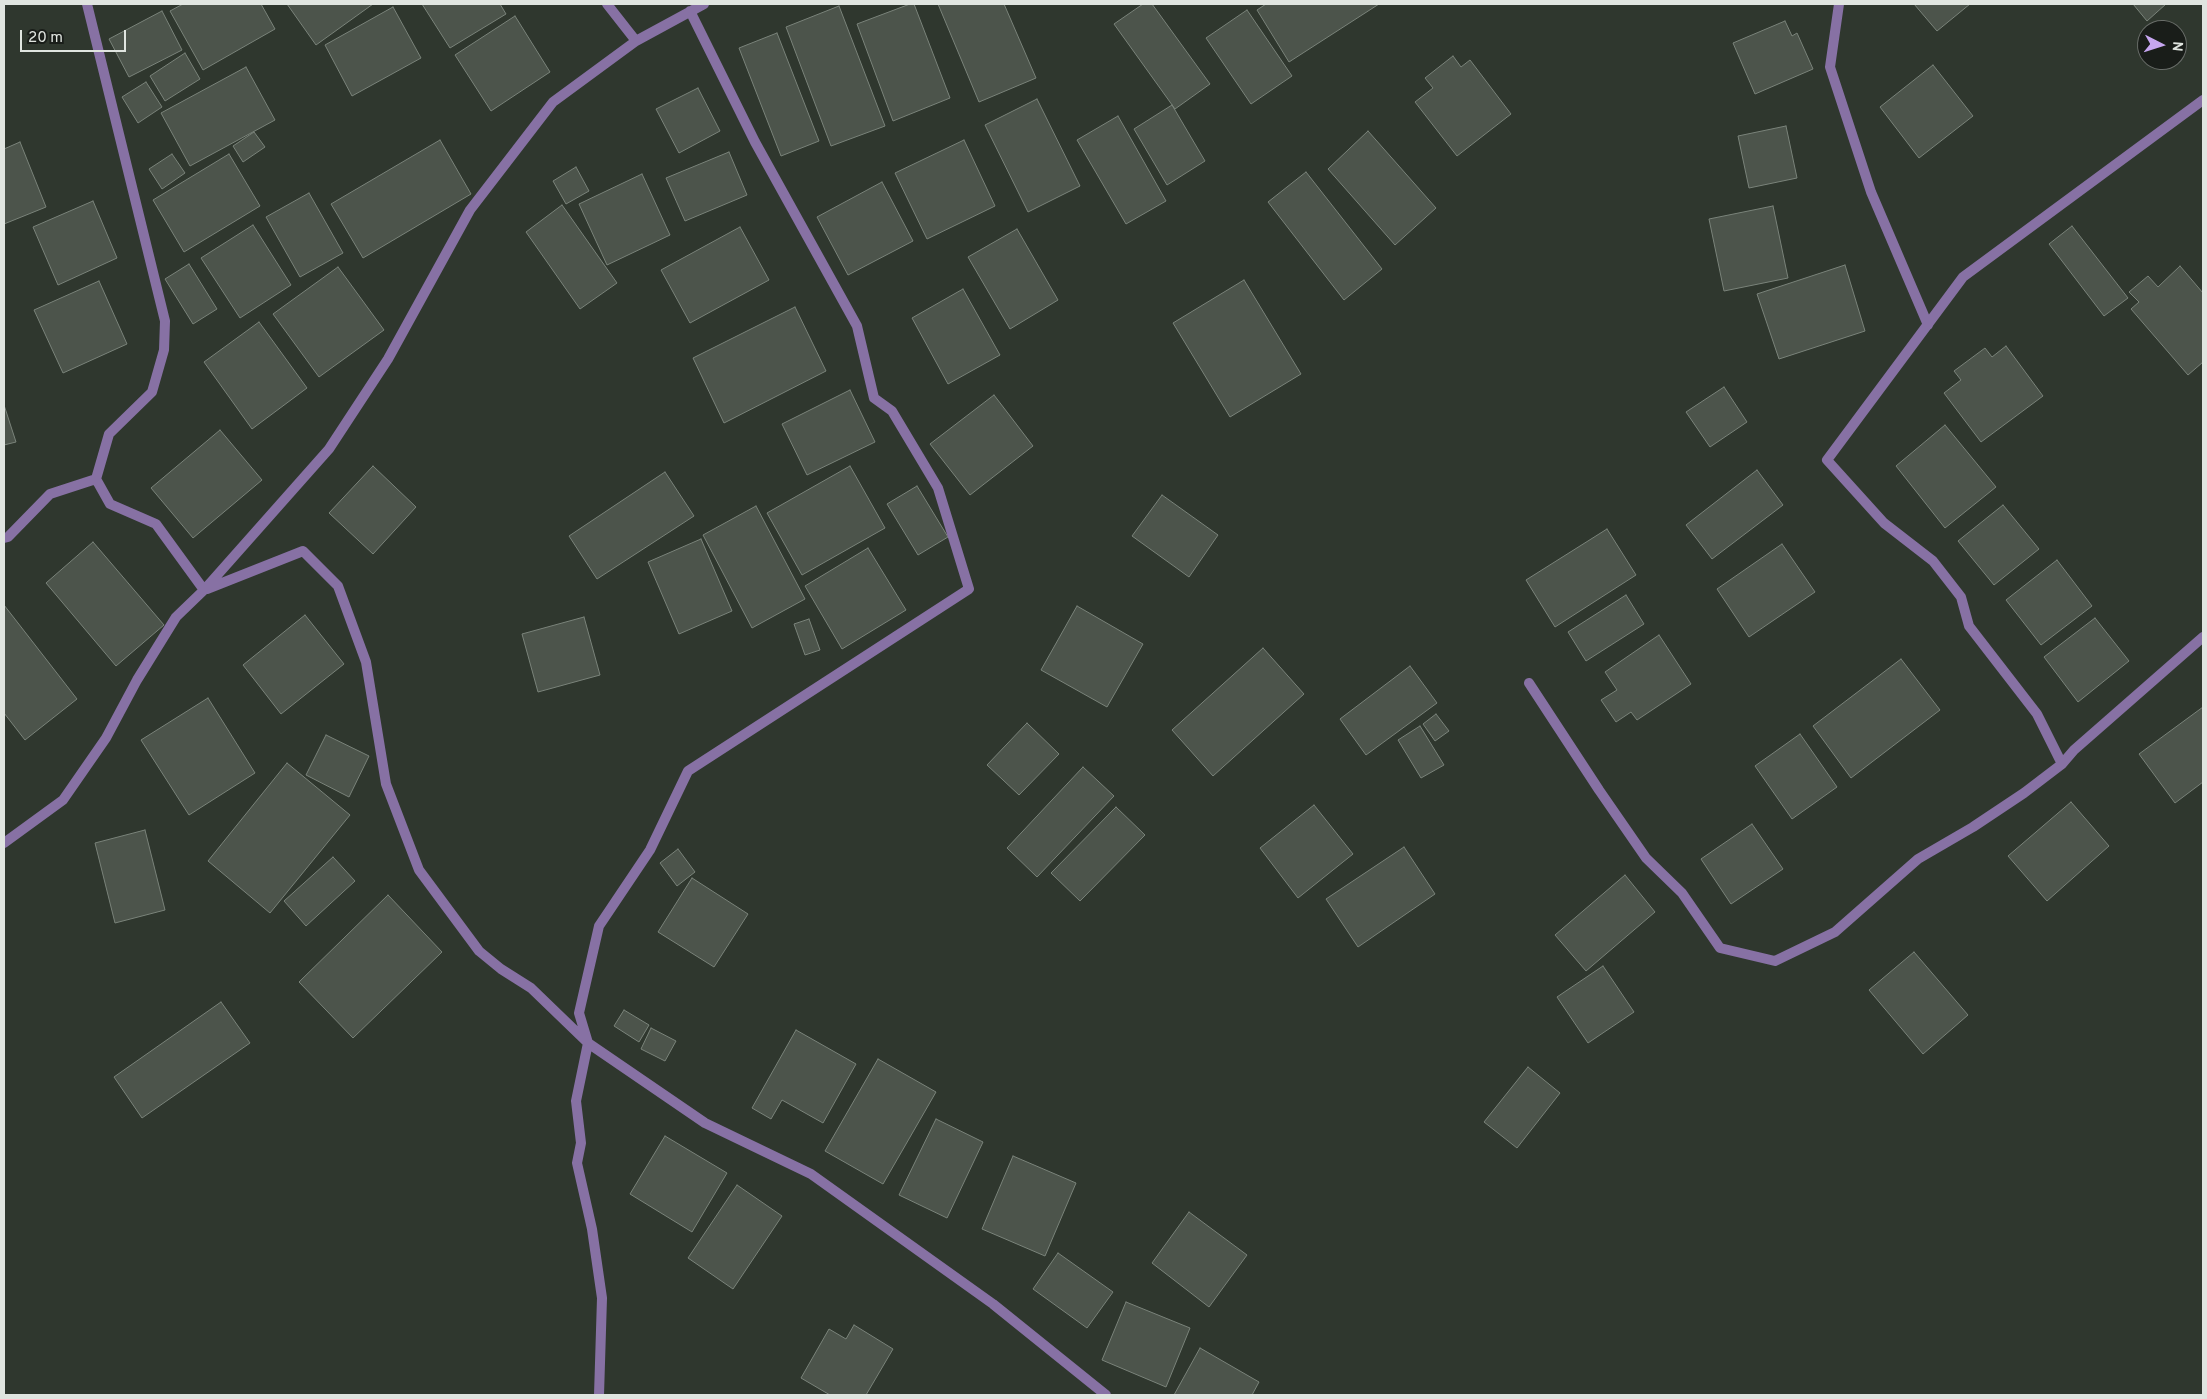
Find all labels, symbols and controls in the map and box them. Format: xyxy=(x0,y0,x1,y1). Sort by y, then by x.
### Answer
scale bar xyxy=(22,20,129,52)
north arrow xyxy=(2137,20,2187,70)
text: 20 m xyxy=(28,29,63,48)
text: N xyxy=(2168,41,2185,52)

